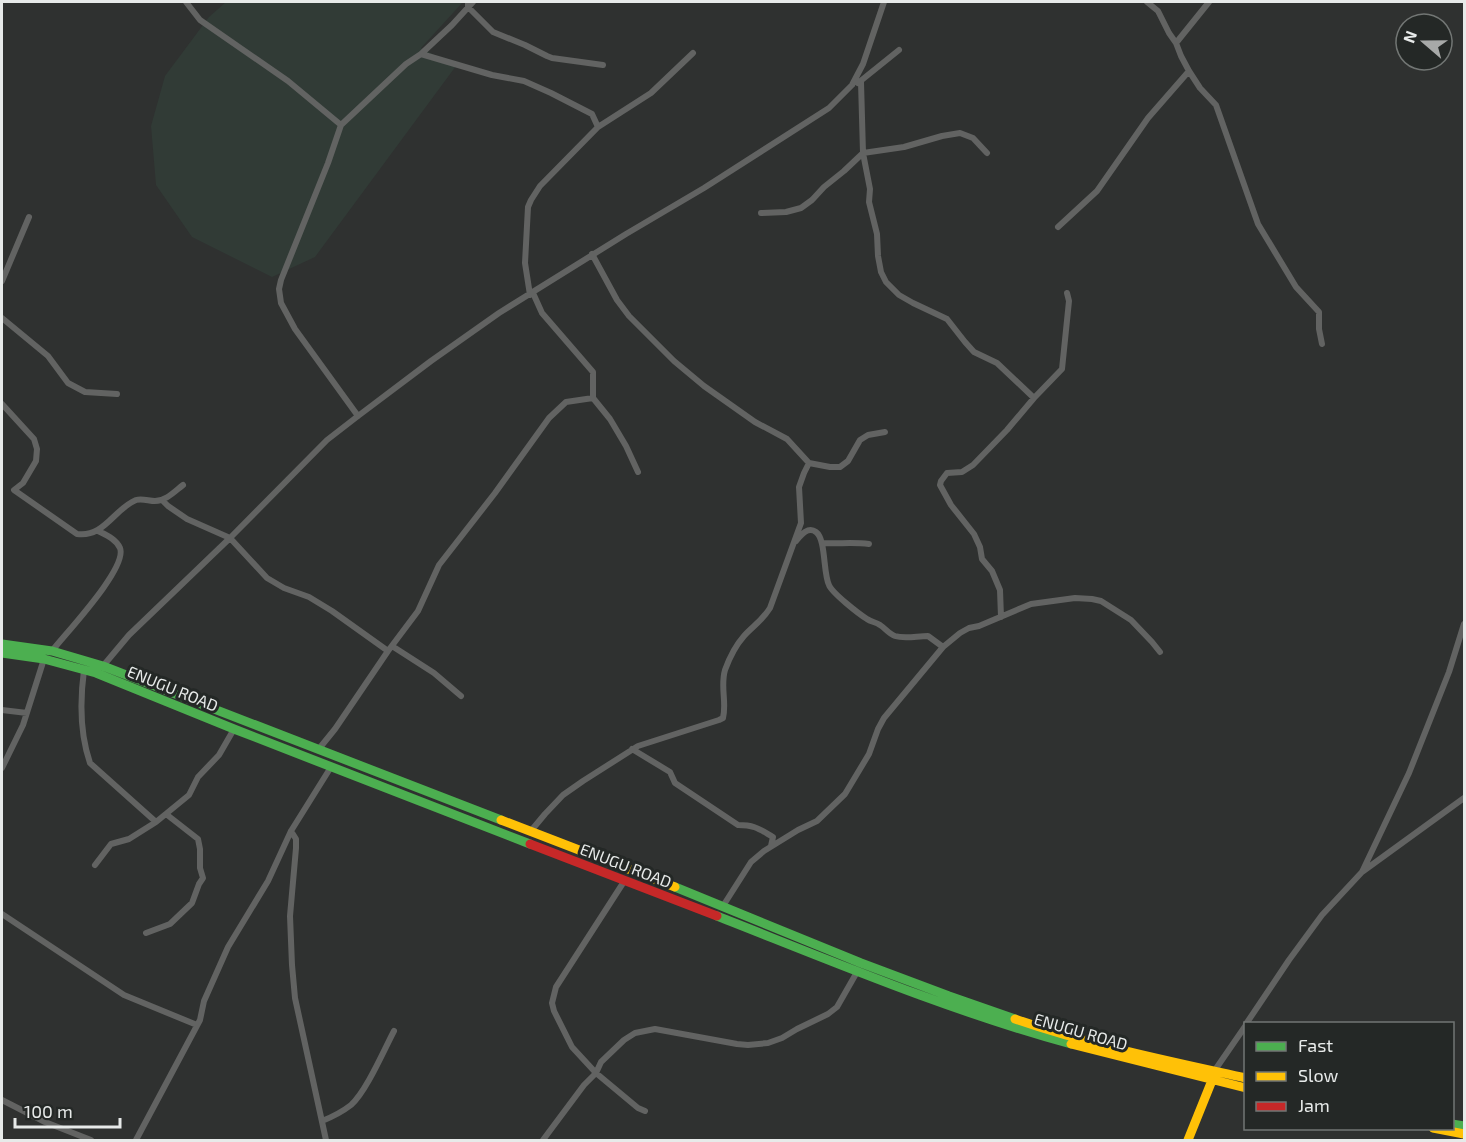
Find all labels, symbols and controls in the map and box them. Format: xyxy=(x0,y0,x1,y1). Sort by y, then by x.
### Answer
north arrow xyxy=(1394,12,1454,72)
text: N xyxy=(1399,28,1420,45)
street label: ENUGU ROAD xyxy=(125,661,221,715)
street label: ENUGU ROAD xyxy=(578,839,674,891)
street label: ENUGU ROAD xyxy=(1032,1009,1130,1053)
legend xyxy=(1244,1022,1454,1130)
text: Fast xyxy=(1298,1034,1333,1056)
text: Slow xyxy=(1298,1064,1339,1086)
scale bar xyxy=(15,1091,120,1129)
text: Jam xyxy=(1298,1094,1330,1116)
text: 100 m xyxy=(24,1100,73,1122)

